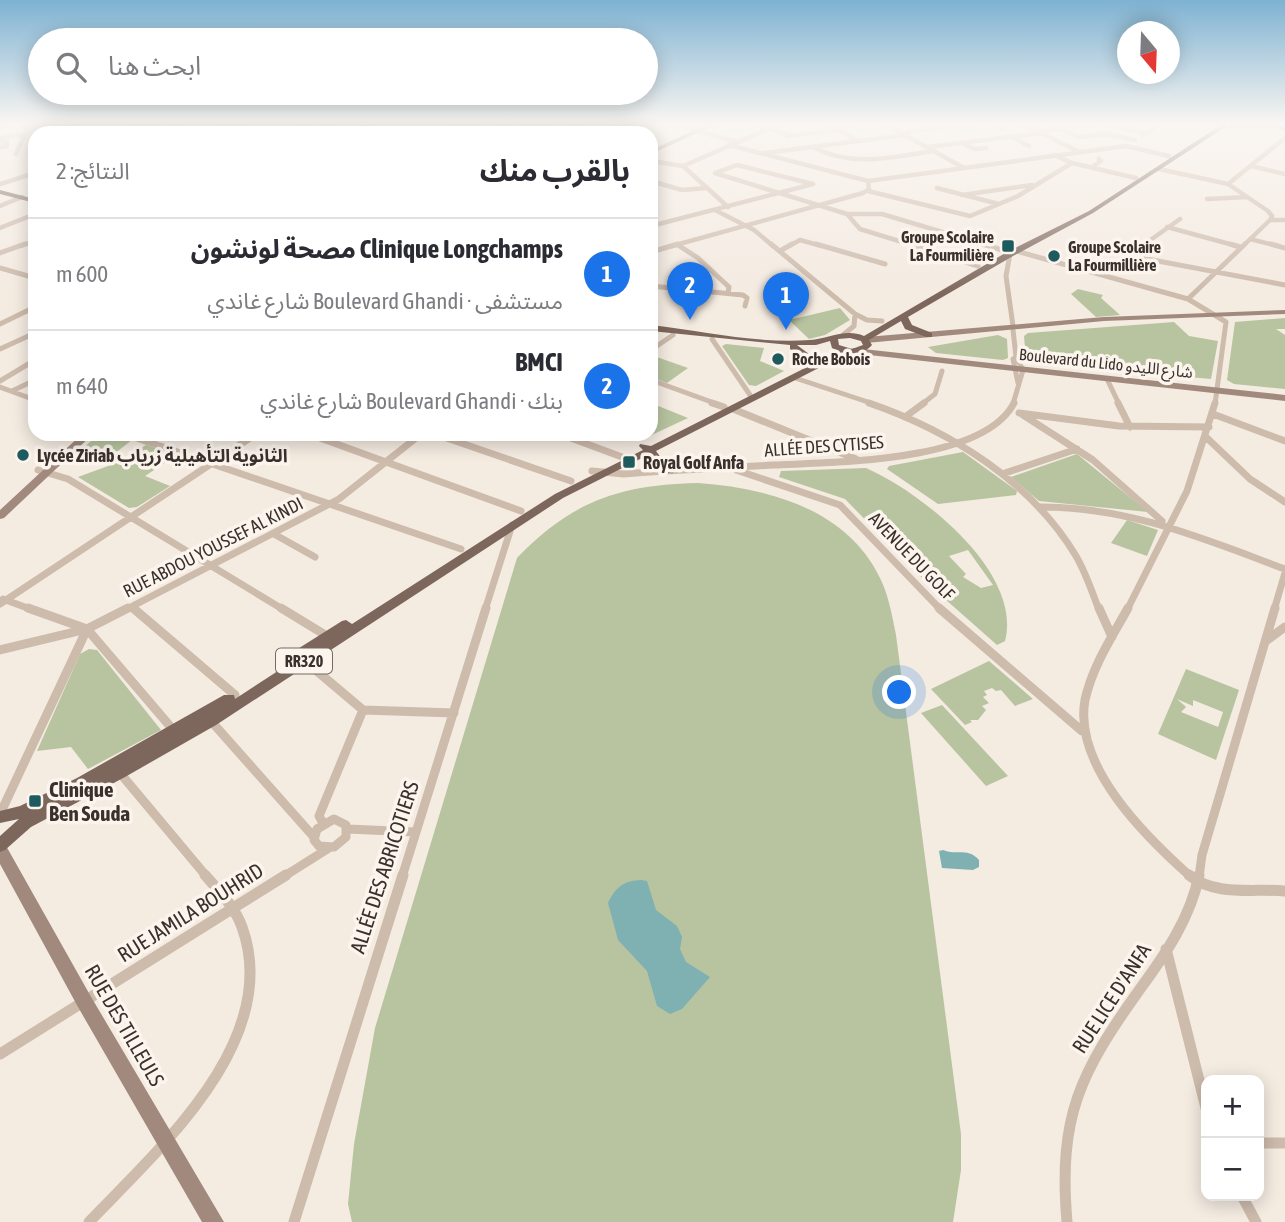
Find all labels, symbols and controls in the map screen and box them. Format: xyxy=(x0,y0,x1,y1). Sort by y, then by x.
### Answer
north arrow xyxy=(1117,21,1180,84)
search box xyxy=(28,28,658,105)
icon: search xyxy=(52,48,90,86)
text: ابحث هنا xyxy=(108,51,201,81)
text: بالقرب منك xyxy=(480,153,630,187)
text: النتائج: 2 xyxy=(56,158,130,184)
place label: Groupe Scolaire La Fourmilière xyxy=(901,228,994,264)
text: Clinique Longchamps مصحة لونشون xyxy=(191,234,563,264)
marker: Groupe Scolaire La Fourmilière xyxy=(1000,238,1016,254)
place label: Groupe Scolaire La Fourmillière xyxy=(1068,238,1161,274)
marker: Groupe Scolaire La Fourmillière xyxy=(1046,248,1062,264)
text: 600 m xyxy=(56,261,108,287)
text: 1 xyxy=(602,261,612,287)
pin: 2 xyxy=(667,262,713,320)
pin: 1 xyxy=(763,272,809,330)
text: مستشفى · Boulevard Ghandi شارع غاندي xyxy=(207,288,563,314)
street label: Boulevard du Lido شارع الليدو xyxy=(1018,345,1194,385)
text: BMCI xyxy=(515,347,563,377)
place label: Roche Bobois xyxy=(792,350,871,368)
marker: Roche Bobois xyxy=(770,351,786,367)
text: 640 m xyxy=(56,373,108,399)
text: 2 xyxy=(602,373,612,399)
text: بنك · Boulevard Ghandi شارع غاندي xyxy=(260,388,563,414)
street label: ALLÉE DES CYTISES xyxy=(764,431,885,461)
place label: Lycée Ziriab الثانوية التأهيلية زرياب xyxy=(37,443,288,467)
marker: Lycée Ziriab الثانوية التأهيلية زرياب xyxy=(15,447,31,463)
place label: Royal Golf Anfa xyxy=(643,452,744,473)
marker: Royal Golf Anfa xyxy=(621,454,637,470)
street label: RUE ABDOU YOUSSEF AL KINDI xyxy=(120,493,306,601)
street label: AVENUE DU GOLF xyxy=(865,508,960,605)
road number: RR320 xyxy=(276,648,332,674)
your location xyxy=(882,675,916,709)
place label: Clinique Ben Souda xyxy=(49,777,130,825)
street label: ALLÉE DES ABRICOTIERS xyxy=(345,778,423,956)
marker: Clinique Ben Souda xyxy=(27,793,43,809)
street label: RUE JAMILA BOUHRID xyxy=(113,858,267,966)
street label: RUE LICE D'ANFA xyxy=(1067,938,1156,1057)
street label: RUE DES TILLEULS xyxy=(81,960,170,1090)
map controls xyxy=(1201,1075,1264,1201)
button: + xyxy=(1201,1075,1264,1138)
button: − xyxy=(1201,1138,1264,1201)

